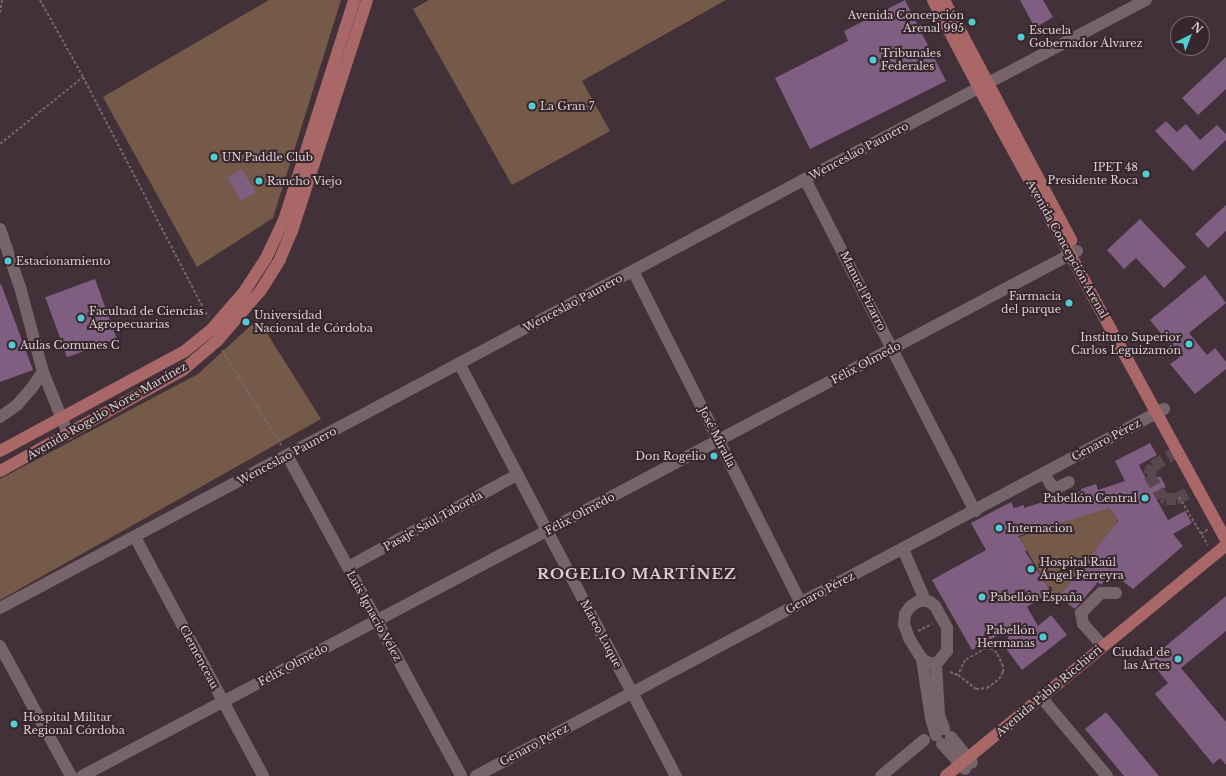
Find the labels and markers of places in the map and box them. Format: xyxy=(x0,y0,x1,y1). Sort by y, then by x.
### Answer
place label: Avenida Concepción Arenal 995 xyxy=(848,9,964,35)
marker: Avenida Concepción Arenal 995 xyxy=(967,17,977,27)
place label: Escuela Gobernador Álvarez xyxy=(1029,24,1143,50)
marker: Escuela Gobernador Álvarez xyxy=(1016,32,1026,42)
place label: Tribunales Federales xyxy=(881,47,941,73)
marker: Tribunales Federales xyxy=(868,55,878,65)
place label: La Gran 7 xyxy=(540,99,594,113)
marker: La Gran 7 xyxy=(527,101,537,111)
place label: UN Paddle Club xyxy=(222,150,313,164)
marker: UN Paddle Club xyxy=(209,152,219,162)
place label: IPET 48 Presidente Roca xyxy=(1048,161,1138,187)
marker: IPET 48 Presidente Roca xyxy=(1141,169,1151,179)
place label: Rancho Viejo xyxy=(267,174,342,188)
marker: Rancho Viejo xyxy=(254,176,264,186)
place label: Estacionamiento xyxy=(16,254,111,268)
marker: Estacionamiento xyxy=(3,256,13,266)
place label: Farmacia del parque xyxy=(1001,290,1061,316)
marker: Farmacia del parque xyxy=(1064,298,1074,308)
place label: Facultad de Ciencias Agropecuarias xyxy=(89,305,204,331)
place label: Universidad Nacional de Córdoba xyxy=(254,309,373,335)
marker: Facultad de Ciencias Agropecuarias xyxy=(76,313,86,323)
marker: Universidad Nacional de Córdoba xyxy=(241,317,251,327)
place label: Instituto Superior Carlos Leguizamón xyxy=(1071,331,1181,357)
place label: Aulas Comunes C xyxy=(20,338,120,352)
marker: Instituto Superior Carlos Leguizamón xyxy=(1184,339,1194,349)
marker: Aulas Comunes C xyxy=(7,340,17,350)
place label: Don Rogelio xyxy=(635,449,706,463)
marker: Don Rogelio xyxy=(709,451,719,461)
place label: Pabellón Central xyxy=(1043,491,1137,505)
marker: Pabellón Central xyxy=(1140,493,1150,503)
place label: Internacion xyxy=(1007,521,1073,535)
marker: Internacion xyxy=(994,523,1004,533)
place label: Hospital Raúl Ángel Ferreyra xyxy=(1040,556,1124,582)
marker: Hospital Raúl Ángel Ferreyra xyxy=(1025,563,1037,575)
place label: Pabellón España xyxy=(990,590,1082,604)
marker: Pabellón España xyxy=(977,592,987,602)
place label: Pabellón Hermanas xyxy=(977,624,1035,650)
marker: Pabellón Hermanas xyxy=(1038,632,1048,642)
place label: Ciudad de las Artes xyxy=(1112,646,1170,672)
marker: Ciudad de las Artes xyxy=(1173,654,1183,664)
place label: Hospital Militar Regional Córdoba xyxy=(23,711,125,737)
marker: Hospital Militar Regional Córdoba xyxy=(8,718,20,730)

